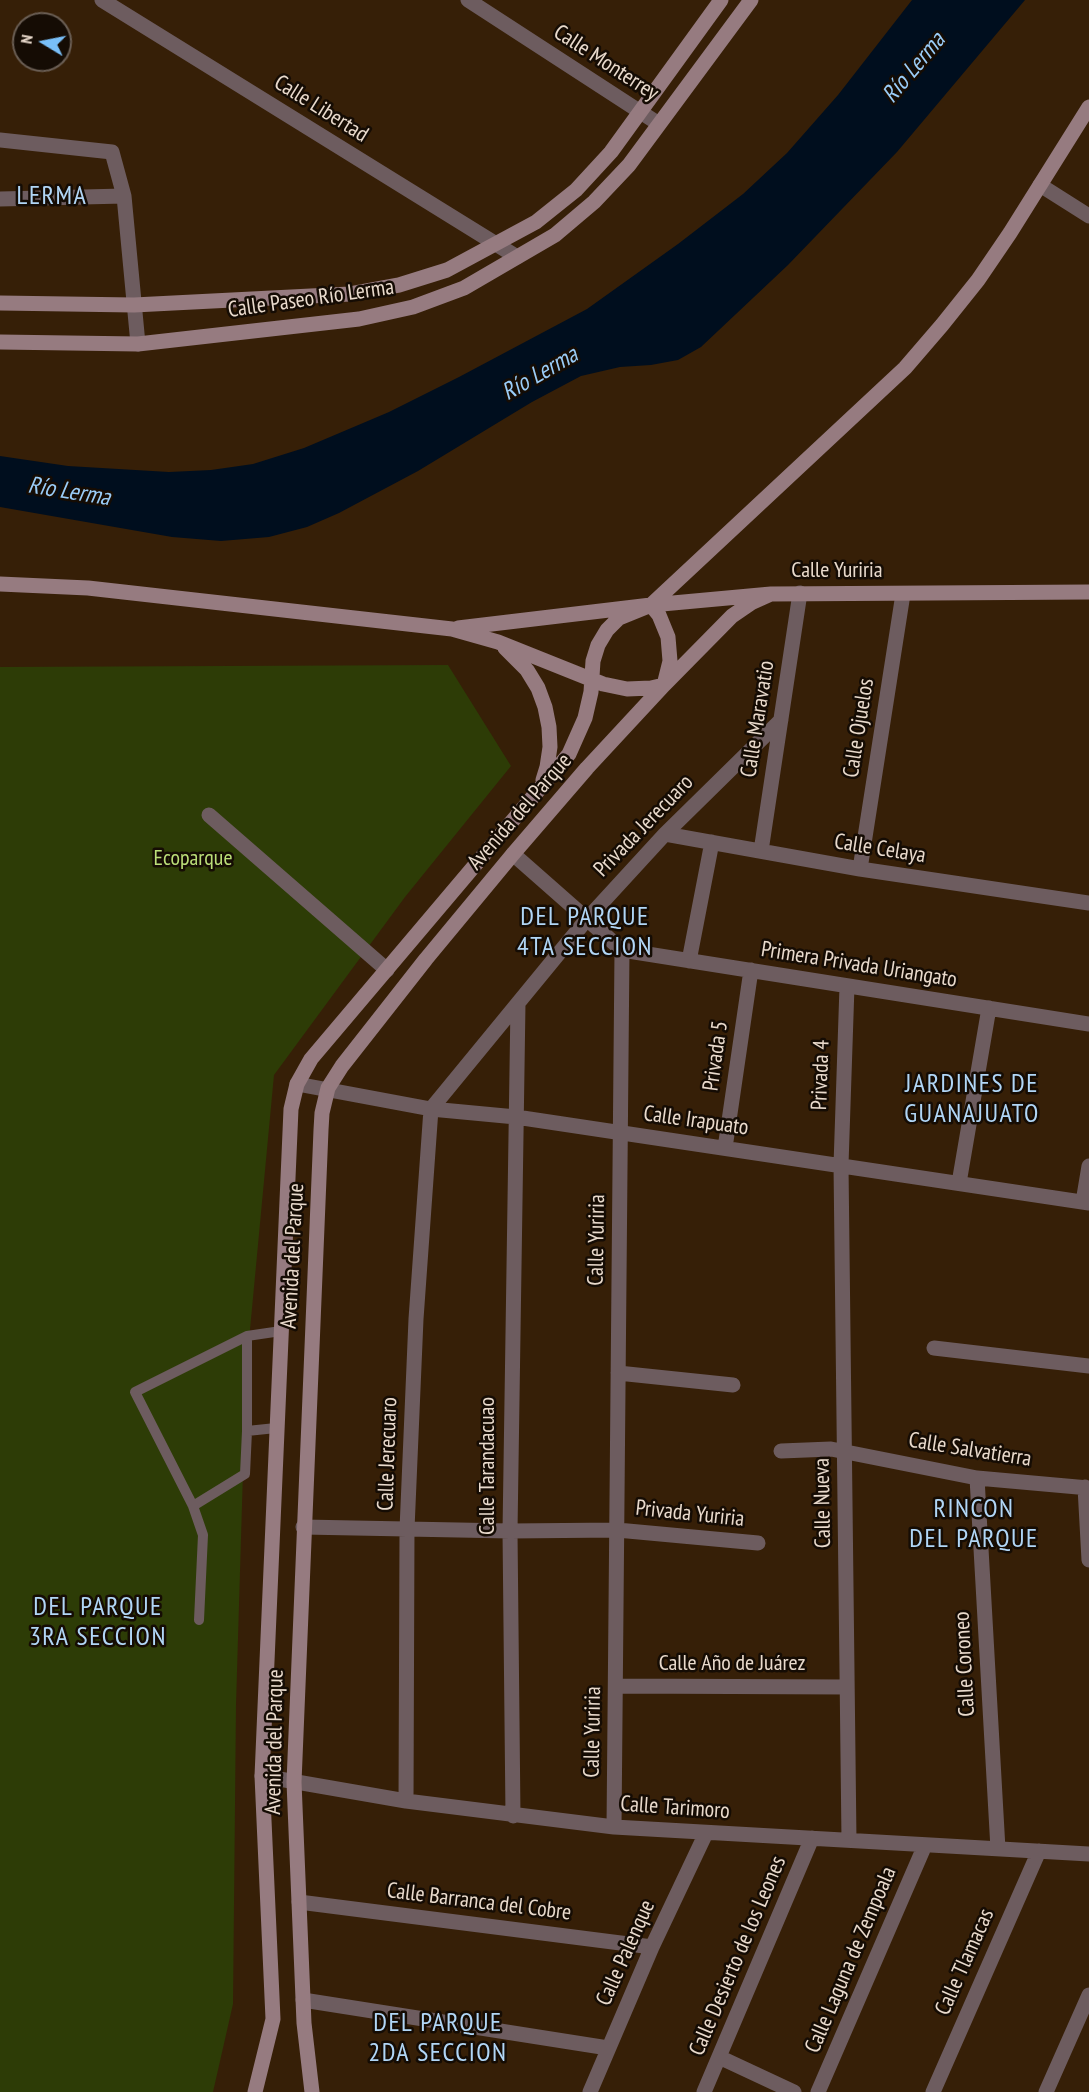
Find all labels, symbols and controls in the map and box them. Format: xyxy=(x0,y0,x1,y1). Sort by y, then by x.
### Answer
north arrow xyxy=(12,12,72,72)
street label: Calle Monterrey xyxy=(549,19,663,107)
water label: Río Lerma xyxy=(876,27,952,109)
text: N xyxy=(16,33,37,45)
street label: Calle Libertad xyxy=(269,70,373,148)
district label: LERMA xyxy=(17,181,87,213)
street label: Calle Paseo Río Lerma xyxy=(226,274,396,324)
water label: Río Lerma xyxy=(497,341,583,407)
water label: Río Lerma xyxy=(26,471,112,513)
street label: Calle Yuriria xyxy=(791,558,883,584)
street label: Calle Maravatio xyxy=(736,659,780,779)
street label: Calle Ojuelos xyxy=(838,677,880,779)
street label: Avenida del Parque xyxy=(462,748,578,876)
street label: Privada Jerecuaro xyxy=(589,770,699,882)
street label: Calle Celaya xyxy=(832,829,928,869)
park label: Ecoparque xyxy=(154,846,232,872)
district label: DEL PARQUE 4TA SECCION xyxy=(517,902,653,964)
street label: Primera Privada Uriangato xyxy=(759,936,959,994)
street label: Privada 5 xyxy=(698,1019,734,1093)
street label: Privada 4 xyxy=(807,1039,835,1111)
district label: JARDINES DE GUANAJUATO xyxy=(904,1069,1040,1130)
street label: Calle Irapuato xyxy=(642,1101,750,1141)
street label: Avenida del Parque xyxy=(276,1183,310,1329)
street label: Calle Yuriria xyxy=(583,1194,611,1286)
street label: Calle Jerecuaro xyxy=(373,1397,403,1511)
street label: Calle Tarandacuao xyxy=(475,1397,501,1535)
street label: Calle Salvatierra xyxy=(907,1427,1033,1473)
street label: Calle Nueva xyxy=(809,1458,837,1548)
district label: RINCON DEL PARQUE xyxy=(909,1494,1039,1556)
street label: Privada Yuriria xyxy=(634,1495,746,1533)
district label: DEL PARQUE 3RA SECCION xyxy=(29,1592,167,1654)
street label: Calle Coroneo xyxy=(949,1611,981,1717)
street label: Calle Año de Juárez xyxy=(659,1651,805,1677)
street label: Avenida del Parque xyxy=(261,1669,289,1815)
street label: Calle Yuriria xyxy=(579,1686,607,1778)
street label: Calle Tarimoro xyxy=(619,1791,731,1825)
street label: Calle Desierto de los Leones xyxy=(684,1852,792,2060)
street label: Calle Laguna de Zempoala xyxy=(800,1863,902,2057)
street label: Calle Barranca del Cobre xyxy=(385,1878,573,1926)
street label: Calle Palenque xyxy=(591,1896,661,2010)
street label: Calle Tlamacas xyxy=(930,1905,1000,2019)
district label: DEL PARQUE 2DA SECCION xyxy=(369,2008,507,2070)

